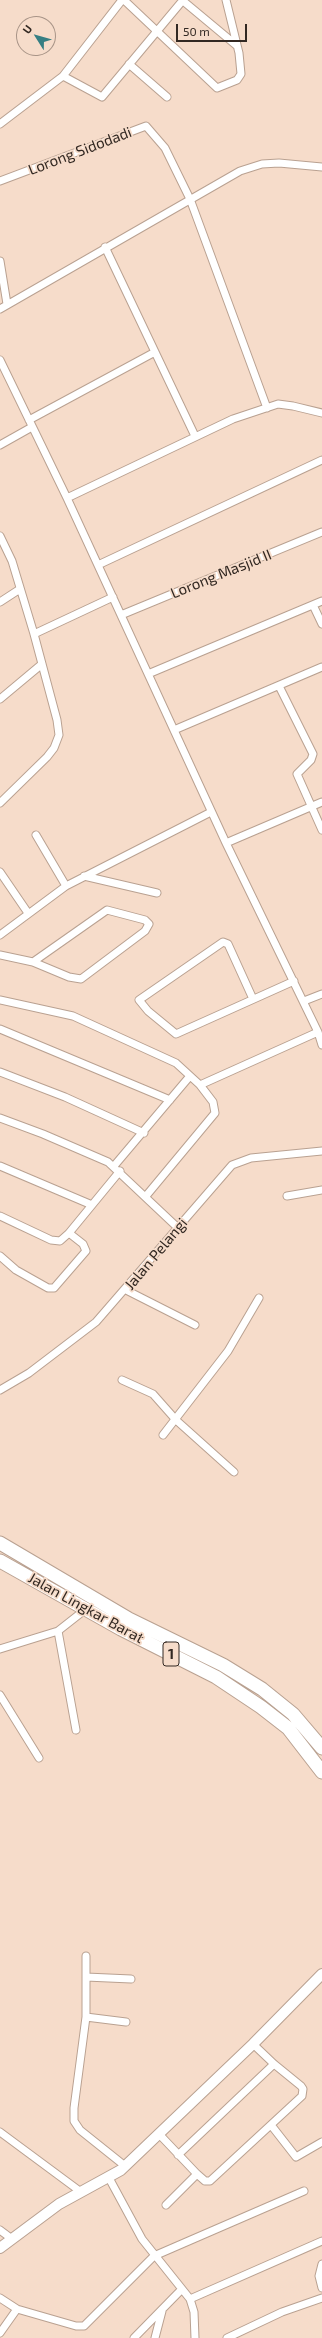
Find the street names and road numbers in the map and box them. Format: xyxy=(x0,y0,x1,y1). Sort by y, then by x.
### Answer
street label: Lorong Sidodadi xyxy=(26,123,134,179)
street label: Lorong Masjid II xyxy=(168,546,274,602)
street label: Jalan Pelangi xyxy=(121,1214,191,1294)
street label: Jalan Lingkar Barat xyxy=(25,1569,147,1647)
road number: 1 xyxy=(163,1642,179,1666)

